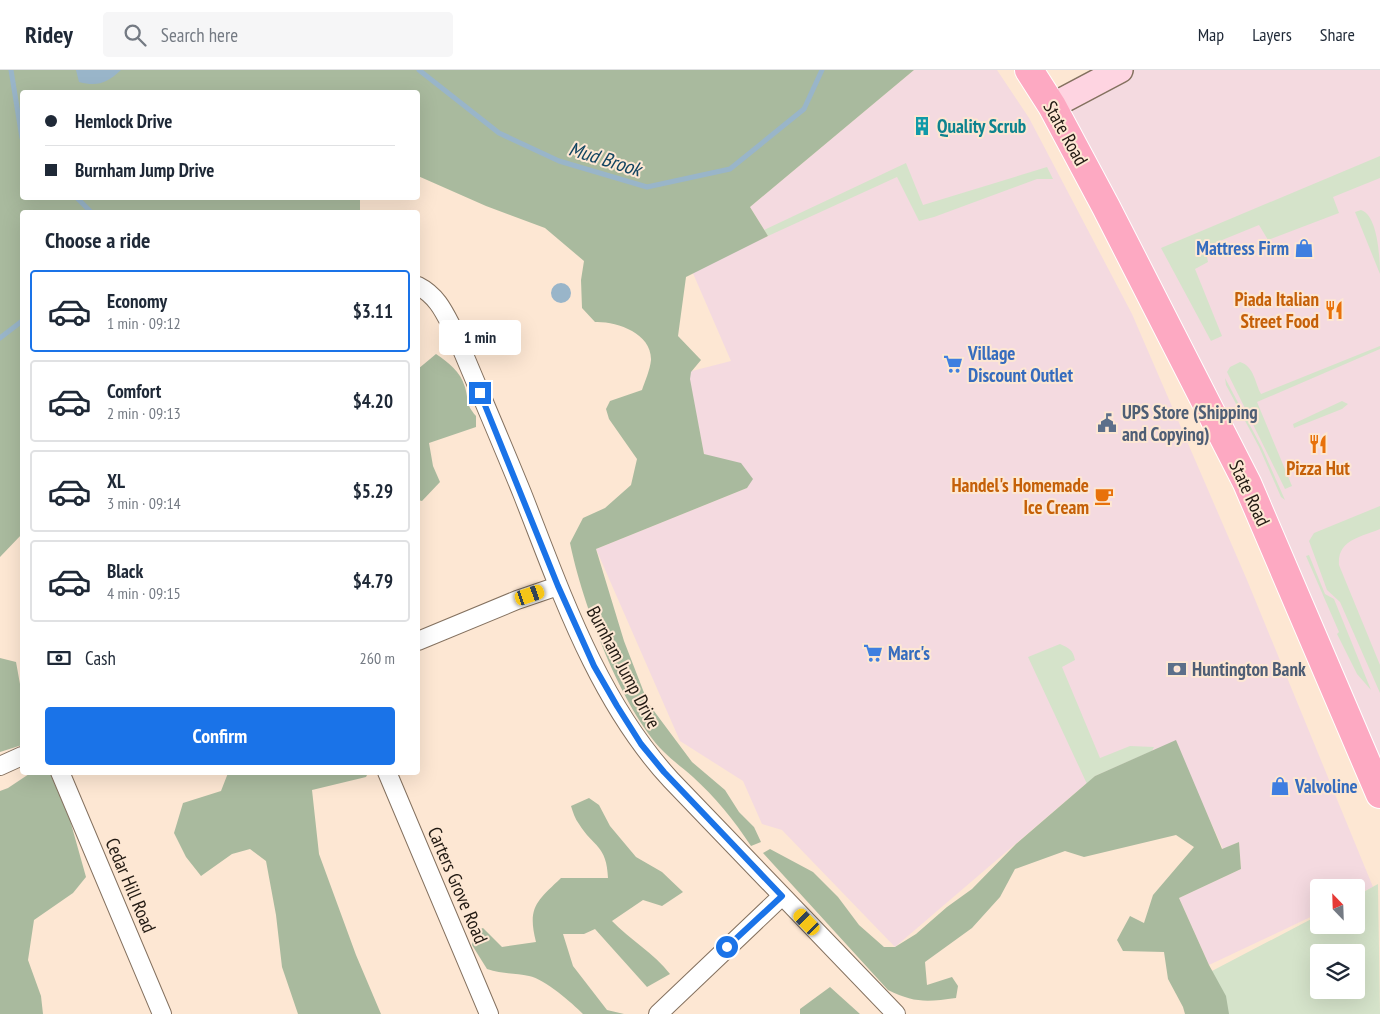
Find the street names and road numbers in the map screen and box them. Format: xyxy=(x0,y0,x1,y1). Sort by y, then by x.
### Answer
street label: State Road xyxy=(1038,96,1094,170)
street label: State Road xyxy=(1224,456,1276,530)
street label: Burnham Jump Drive xyxy=(582,602,666,732)
street label: Carters Grove Road xyxy=(423,823,493,947)
street label: Cedar Hill Road xyxy=(100,834,162,936)

